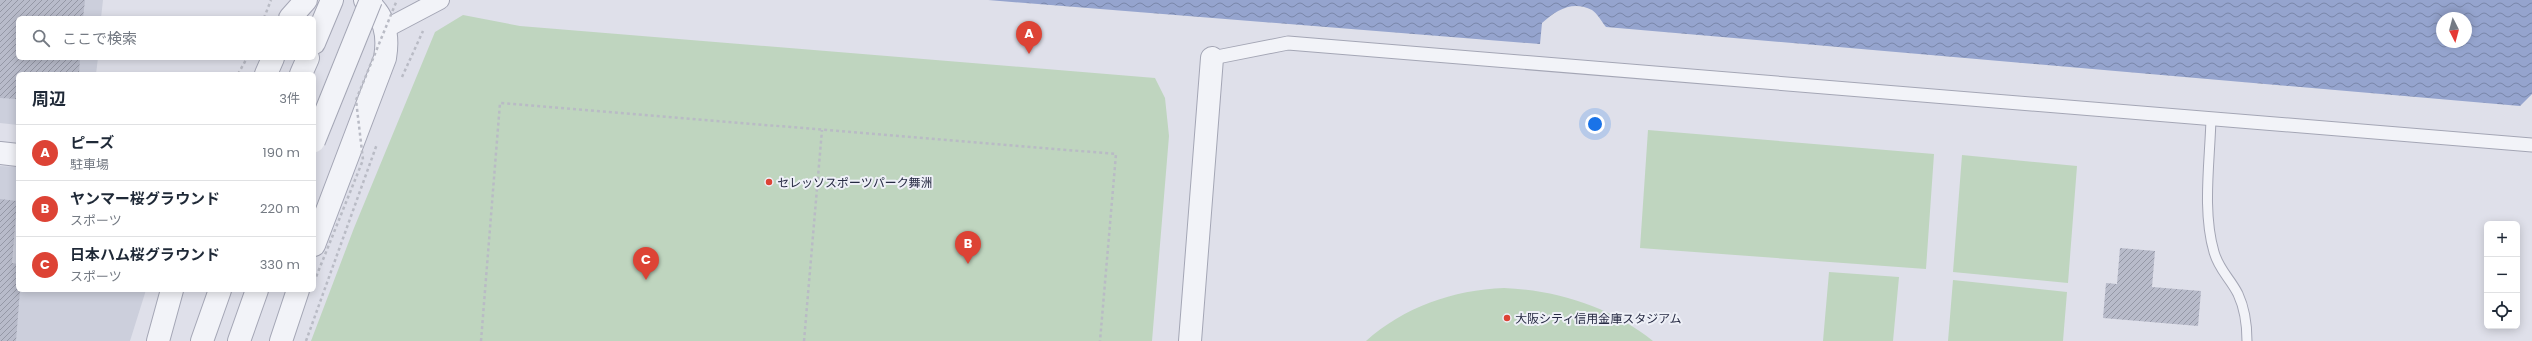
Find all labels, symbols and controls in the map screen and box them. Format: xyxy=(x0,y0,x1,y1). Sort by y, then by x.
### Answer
north arrow xyxy=(2436,12,2472,48)
search box xyxy=(16,16,316,60)
pin: A xyxy=(1016,21,1042,54)
icon: search xyxy=(30,27,52,49)
text: ここで検索 xyxy=(62,28,137,49)
text: 周辺 xyxy=(32,87,66,111)
text: 3件 xyxy=(279,89,300,108)
your location xyxy=(1585,114,1605,134)
text: ピーズ xyxy=(70,132,114,153)
text: A xyxy=(40,143,50,162)
text: 190 m xyxy=(263,143,300,162)
text: 駐車場 xyxy=(70,155,109,174)
place label: セレッソスポーツパーク舞洲 xyxy=(777,174,933,191)
marker: セレッソスポーツパーク舞洲 xyxy=(764,177,774,187)
text: ヤンマー桜グラウンド xyxy=(70,188,220,209)
text: B xyxy=(41,199,49,218)
text: 220 m xyxy=(260,199,300,218)
text: スポーツ xyxy=(70,211,122,230)
map controls xyxy=(2484,221,2520,329)
button: + xyxy=(2484,221,2520,257)
pin: B xyxy=(955,231,981,264)
text: 日本ハム桜グラウンド xyxy=(70,244,220,265)
pin: C xyxy=(633,247,659,280)
text: C xyxy=(40,255,50,274)
text: 330 m xyxy=(260,255,300,274)
button: − xyxy=(2484,257,2520,293)
text: スポーツ xyxy=(70,267,122,286)
button: locate xyxy=(2484,293,2520,329)
place label: 大阪シティ信用金庫スタジアム xyxy=(1515,310,1681,327)
marker: 大阪シティ信用金庫スタジアム xyxy=(1502,313,1512,323)

